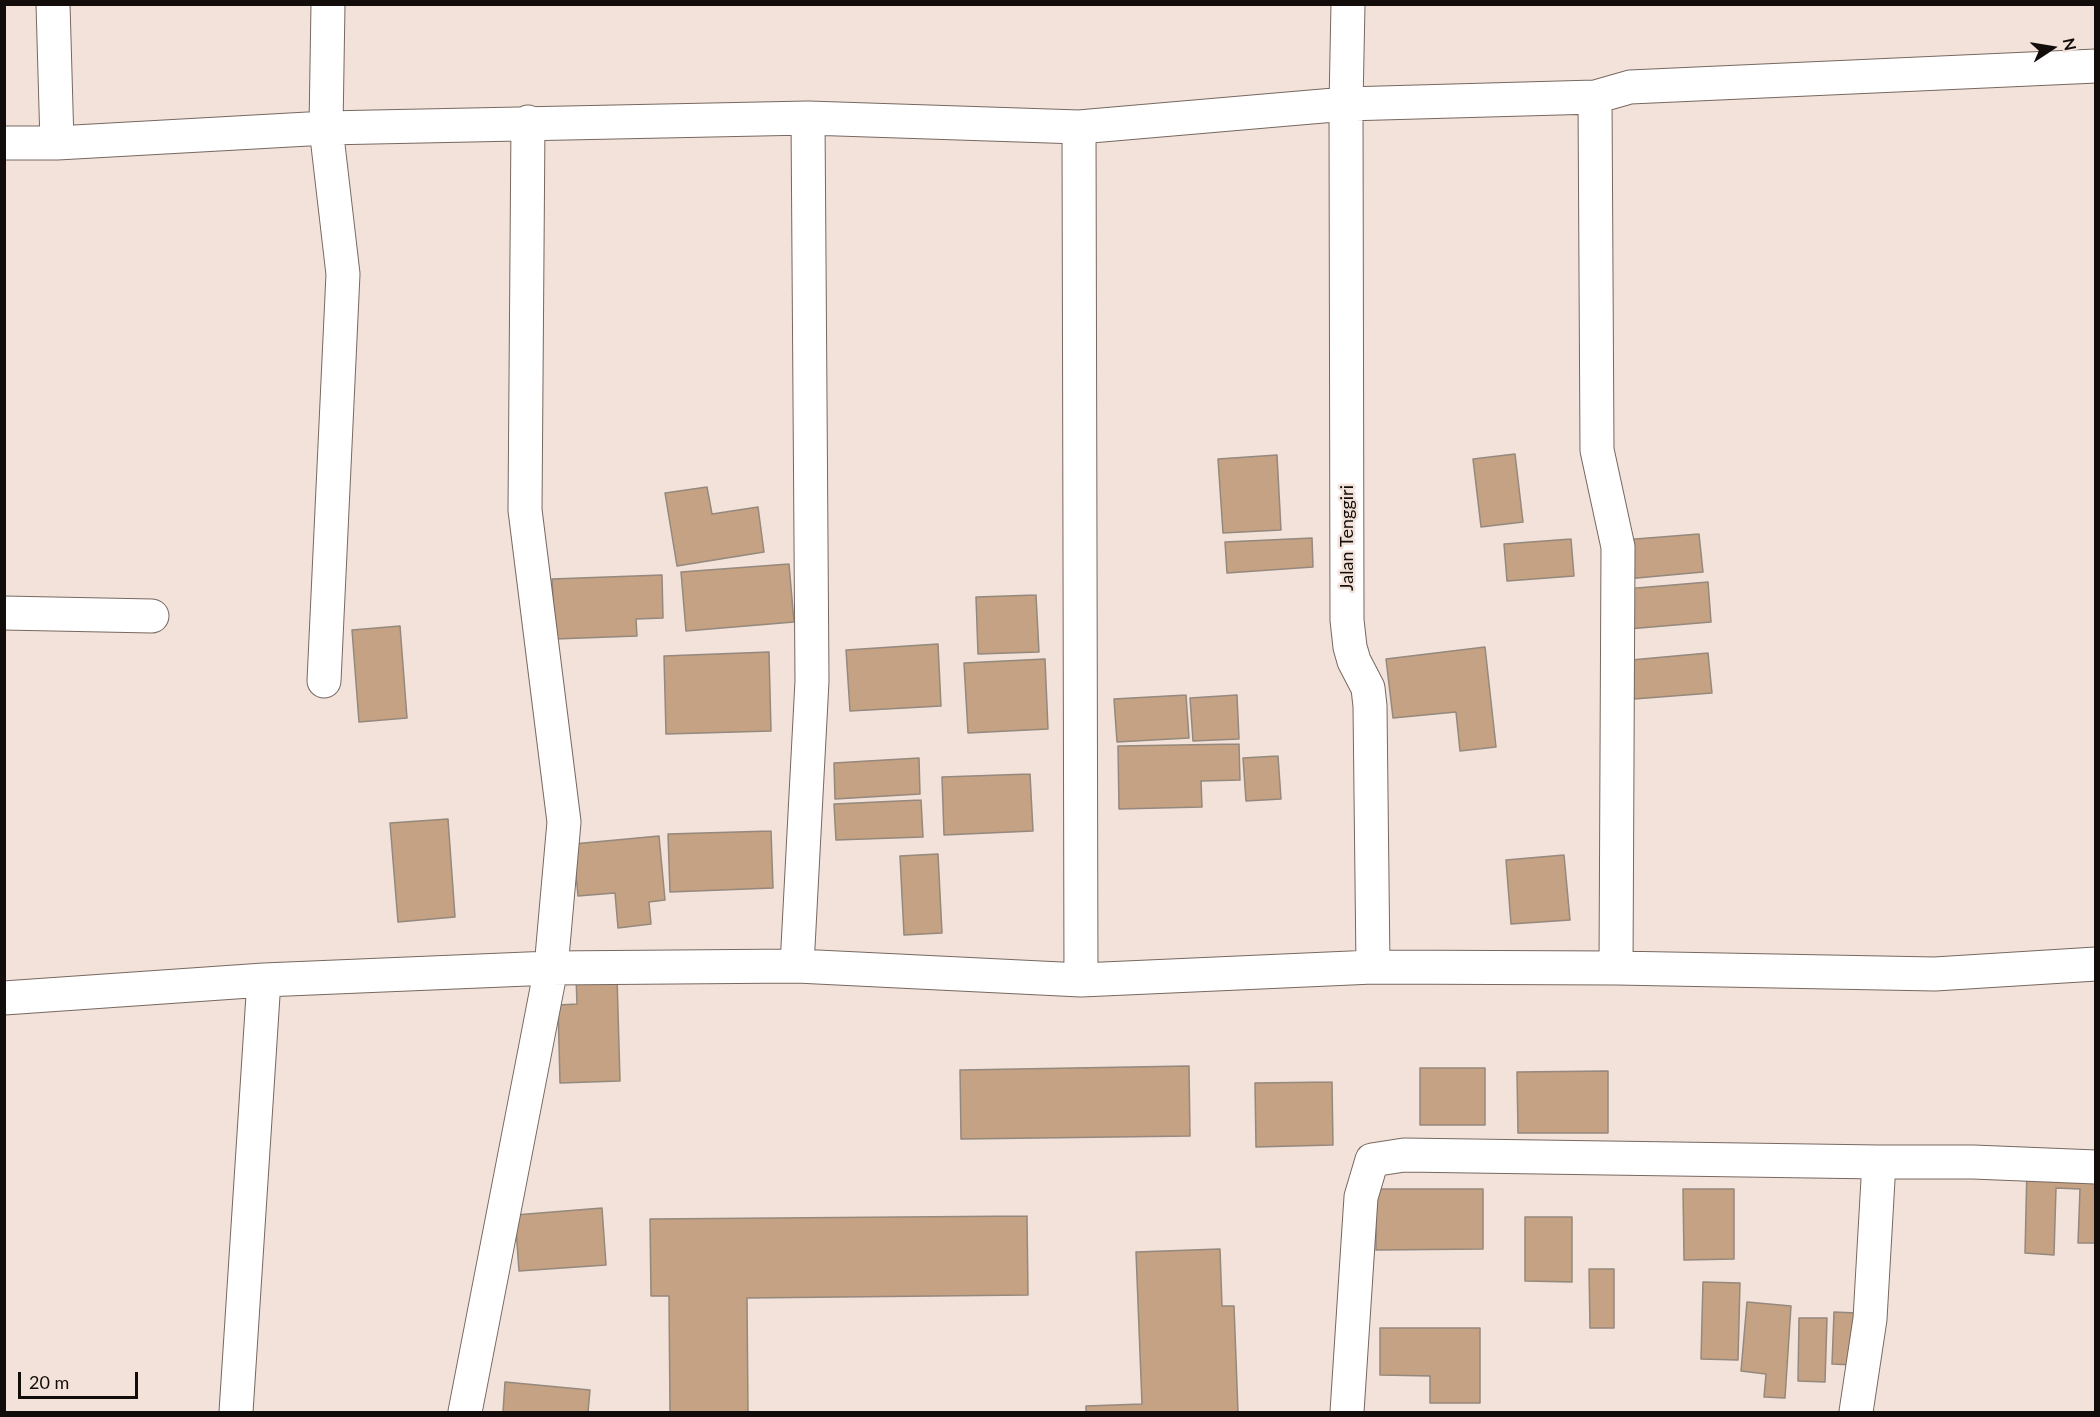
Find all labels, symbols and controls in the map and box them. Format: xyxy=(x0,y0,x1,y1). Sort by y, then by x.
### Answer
north arrow xyxy=(2022,18,2082,78)
text: N xyxy=(2060,36,2081,52)
street label: Jalan Tenggiri xyxy=(1336,485,1358,591)
scale bar xyxy=(21,1360,141,1398)
text: 20 m xyxy=(29,1371,69,1393)

